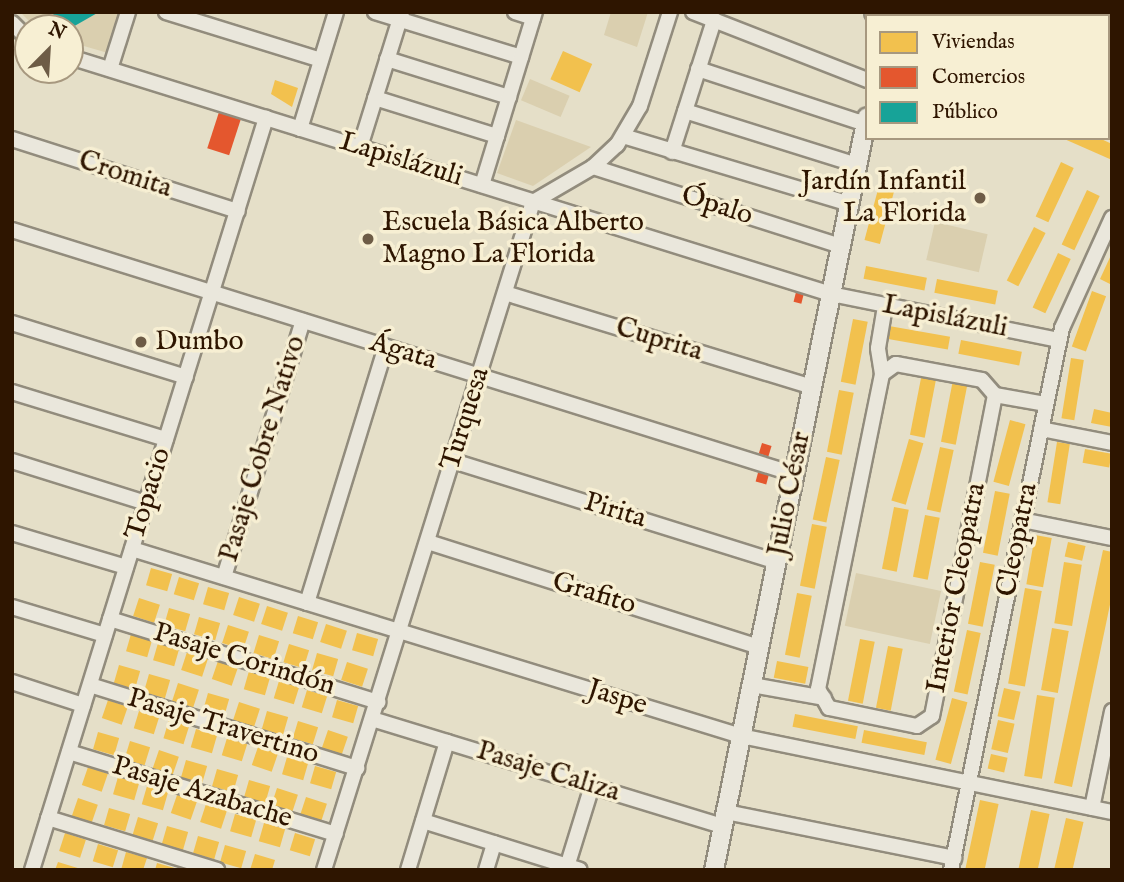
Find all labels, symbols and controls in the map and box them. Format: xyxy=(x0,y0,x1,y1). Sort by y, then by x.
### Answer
north arrow xyxy=(14,14,84,84)
legend xyxy=(865,14,1110,140)
text: N xyxy=(44,17,69,46)
text: Viviendas xyxy=(932,29,1015,56)
text: Comercios xyxy=(932,64,1025,91)
text: Público xyxy=(932,99,998,126)
street label: Lapislázuli xyxy=(335,125,467,195)
street label: Cromita xyxy=(74,144,176,206)
place label: Jardín Infantil La Florida xyxy=(801,165,966,231)
street label: Ópalo xyxy=(677,179,757,233)
marker: Jardín Infantil La Florida xyxy=(972,190,988,206)
place label: Escuela Básica Alberto Magno La Florida xyxy=(382,206,644,272)
marker: Escuela Básica Alberto Magno La Florida xyxy=(360,231,376,247)
street label: Lapislázuli xyxy=(880,288,1010,346)
street label: Cuprita xyxy=(612,311,706,369)
place label: Dumbo xyxy=(155,325,244,359)
street label: Ágata xyxy=(366,326,440,378)
street label: Pasaje Cobre Nativo xyxy=(213,332,313,566)
marker: Dumbo xyxy=(133,334,149,350)
street label: Turquesa xyxy=(434,363,498,475)
street label: Julio César xyxy=(761,429,819,559)
street label: Topacio xyxy=(119,444,179,544)
street label: Interior Cleopatra xyxy=(920,480,994,696)
street label: Cleopatra xyxy=(991,480,1045,600)
street label: Pirita xyxy=(580,486,650,536)
street label: Grafito xyxy=(548,565,640,623)
street label: Pasaje Corindón xyxy=(149,616,339,704)
street label: Jaspe xyxy=(583,673,651,723)
street label: Pasaje Travertino xyxy=(123,682,323,772)
street label: Pasaje Caliza xyxy=(472,734,624,810)
street label: Pasaje Azabache xyxy=(108,750,296,836)

